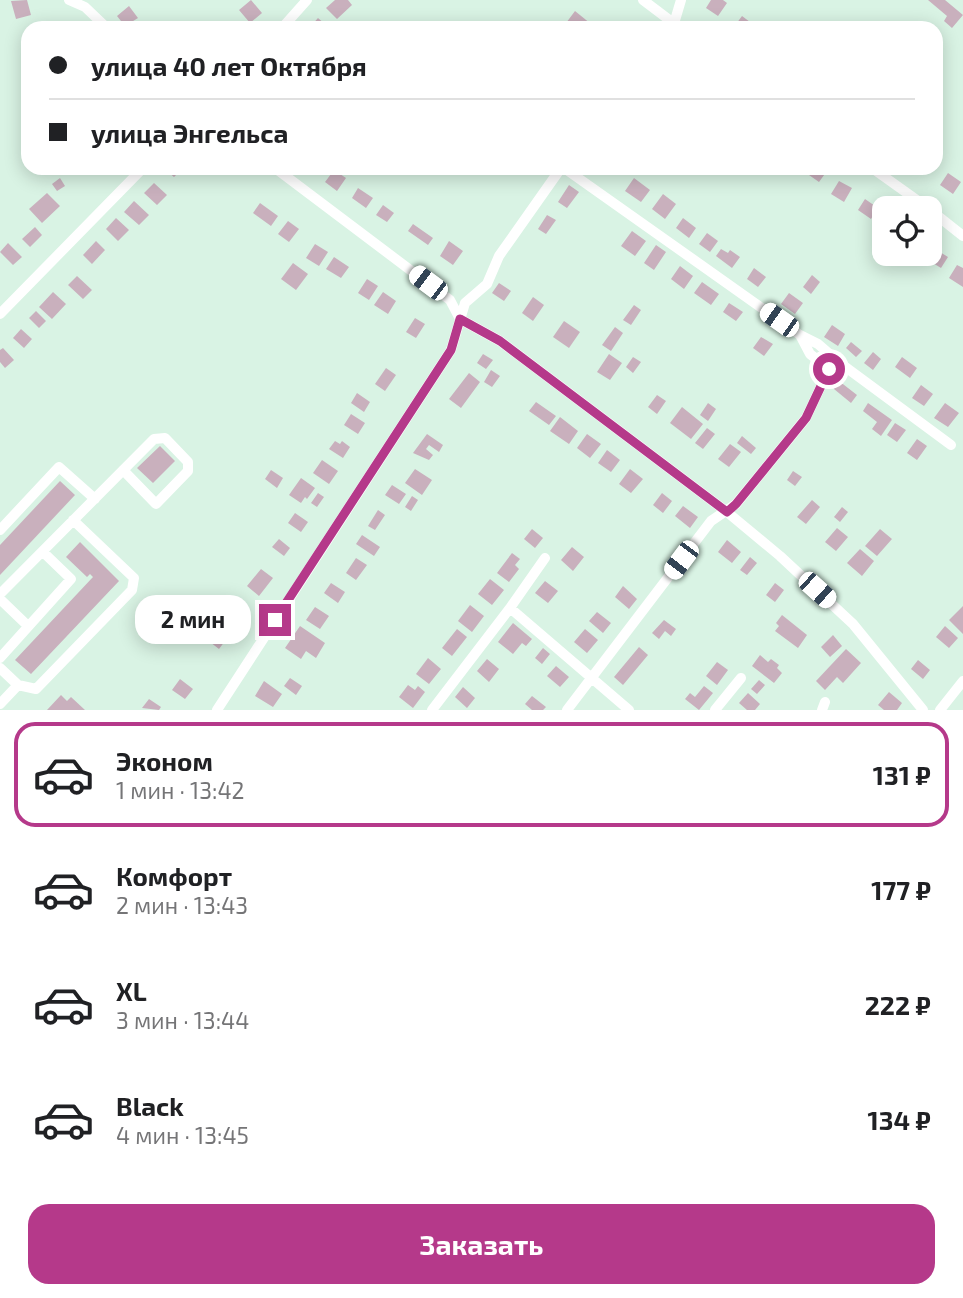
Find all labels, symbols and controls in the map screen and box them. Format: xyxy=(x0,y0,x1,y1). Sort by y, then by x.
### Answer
text: улица 40 лет Октября xyxy=(91,50,367,81)
text: улица Энгельса xyxy=(91,117,288,148)
map controls xyxy=(872,196,942,266)
button: locate xyxy=(872,196,942,266)
car xyxy=(405,262,452,304)
car xyxy=(756,299,803,341)
route start xyxy=(813,353,845,385)
car xyxy=(660,537,703,583)
car xyxy=(795,568,840,612)
callout: 2 мин xyxy=(135,596,250,644)
route end xyxy=(259,604,291,636)
text: 2 мин xyxy=(161,605,225,633)
icon: car xyxy=(32,743,95,806)
text: Эконом xyxy=(116,745,213,776)
text: 131 ₽ xyxy=(873,759,931,790)
text: 1 мин · 13:42 xyxy=(116,776,245,804)
icon: car xyxy=(32,858,95,921)
text: Комфорт xyxy=(116,860,232,891)
text: 177 ₽ xyxy=(871,874,931,905)
text: 2 мин · 13:43 xyxy=(116,891,248,919)
icon: car xyxy=(32,973,95,1036)
text: XL xyxy=(116,975,147,1006)
text: 222 ₽ xyxy=(865,989,931,1020)
text: 3 мин · 13:44 xyxy=(116,1006,249,1034)
icon: car xyxy=(32,1088,95,1151)
text: Black xyxy=(116,1090,184,1121)
text: 134 ₽ xyxy=(867,1104,931,1135)
text: 4 мин · 13:45 xyxy=(116,1121,249,1149)
button: Заказать xyxy=(28,1204,935,1284)

